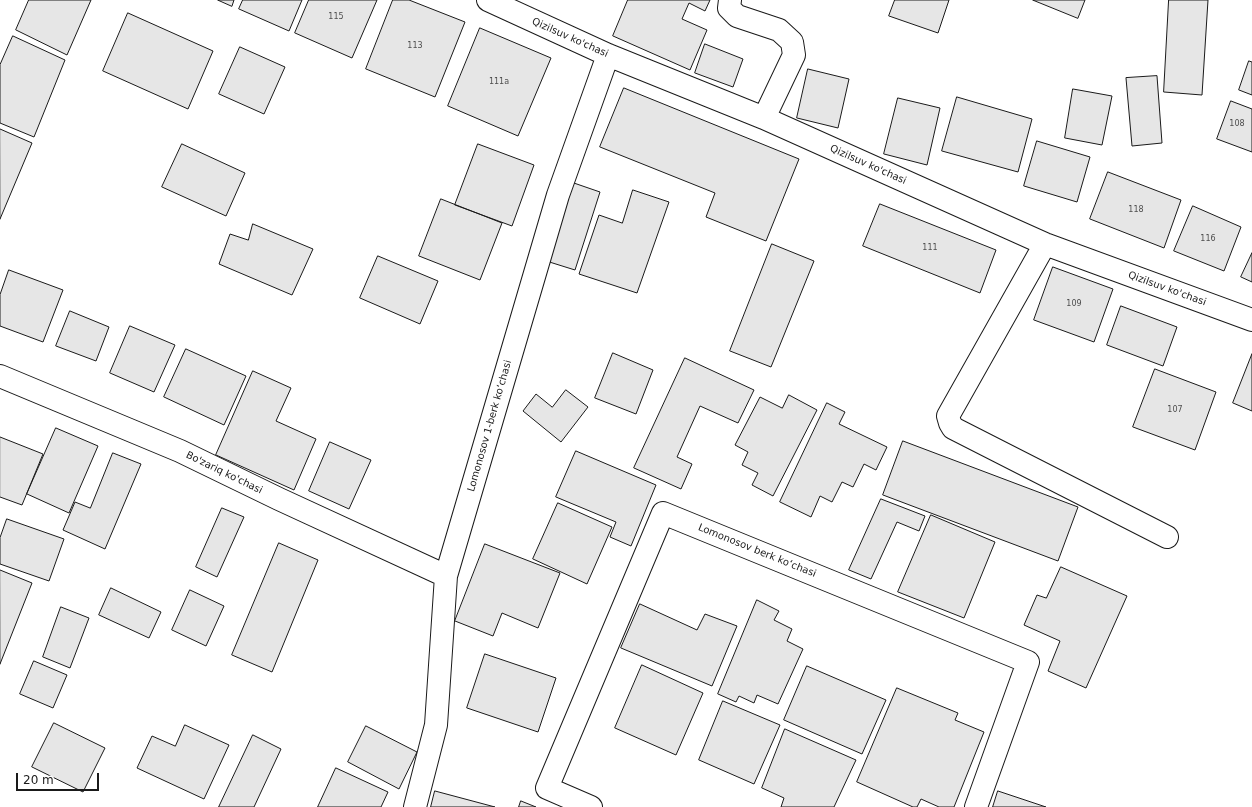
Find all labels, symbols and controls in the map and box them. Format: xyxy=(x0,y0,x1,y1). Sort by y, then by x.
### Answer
house number: 115 xyxy=(328,12,344,22)
street label: Qizilsuv ko'chasi xyxy=(530,16,610,60)
house number: 113 xyxy=(407,41,423,51)
house number: 111a xyxy=(489,77,509,87)
house number: 108 xyxy=(1229,119,1245,129)
street label: Qizilsuv ko'chasi xyxy=(828,143,908,187)
house number: 118 xyxy=(1128,205,1144,215)
house number: 116 xyxy=(1200,234,1216,244)
house number: 111 xyxy=(922,243,938,253)
street label: Qizilsuv ko'chasi xyxy=(1126,269,1208,309)
house number: 109 xyxy=(1066,299,1082,309)
street label: Lomonosov 1-berk koʻchasi xyxy=(465,359,515,493)
house number: 107 xyxy=(1167,405,1183,415)
street label: Bo'zariq ko'chasi xyxy=(184,449,264,497)
street label: Lomonosov berk koʻchasi xyxy=(696,522,818,580)
scale bar xyxy=(18,765,101,791)
text: 20 m xyxy=(23,773,54,787)

